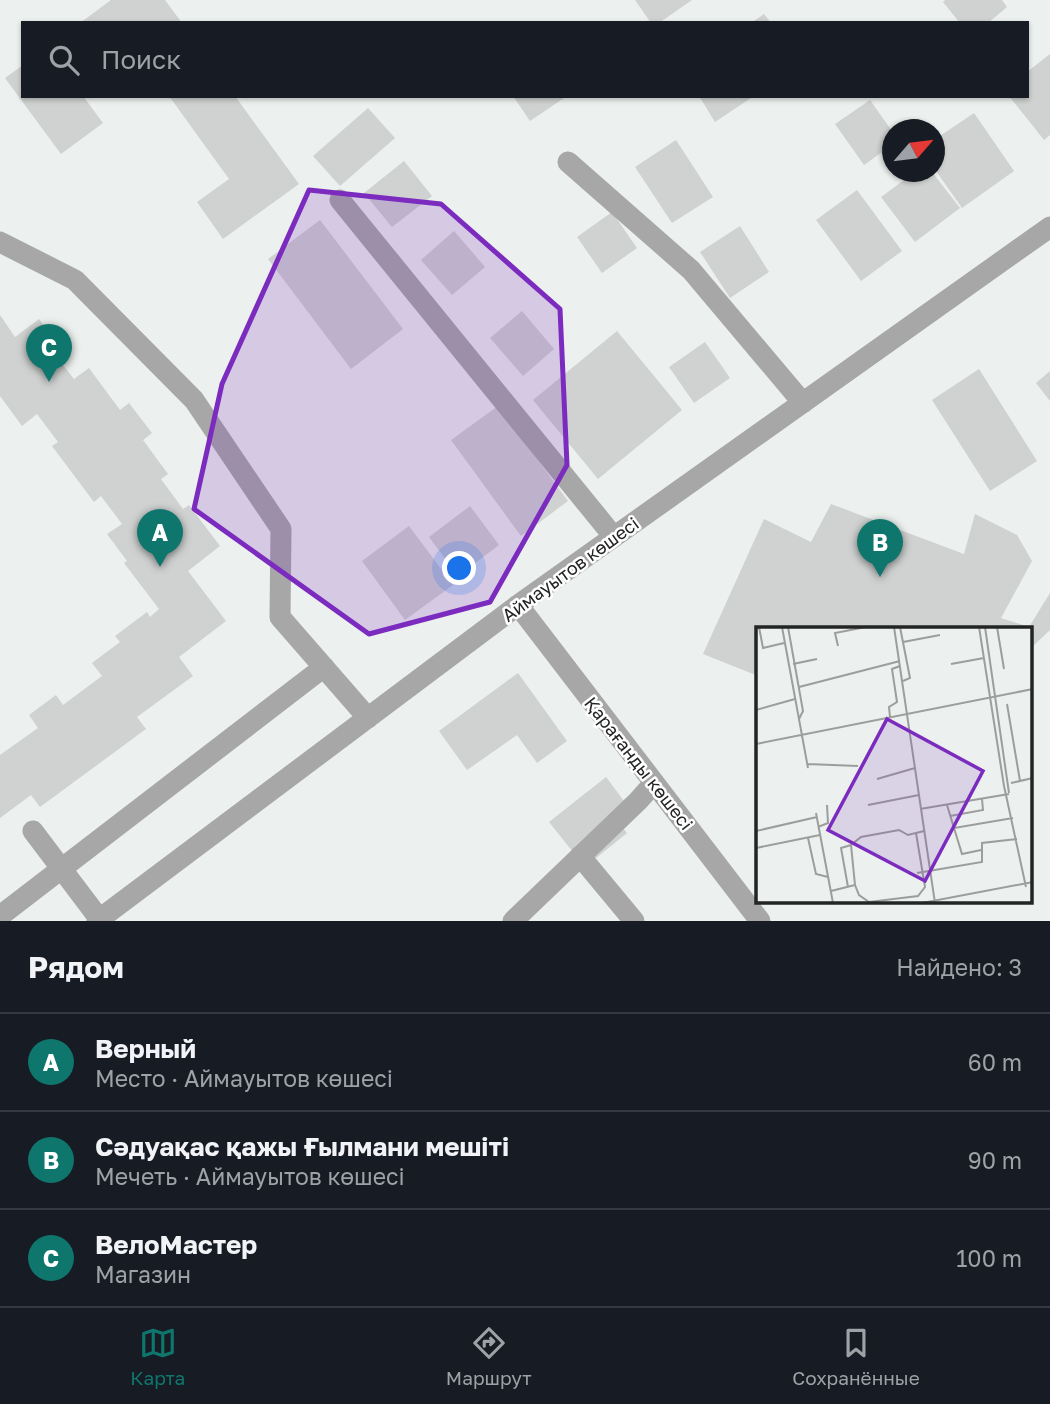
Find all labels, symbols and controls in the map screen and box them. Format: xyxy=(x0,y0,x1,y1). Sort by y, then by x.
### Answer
search box xyxy=(21,21,1029,98)
icon: search xyxy=(45,41,83,79)
text: Поиск xyxy=(101,44,181,75)
north arrow xyxy=(882,119,945,182)
pin: C xyxy=(26,324,72,382)
pin: A xyxy=(137,509,183,567)
street label: Аймауытов көшесі xyxy=(497,512,643,626)
pin: B xyxy=(857,519,903,577)
your location xyxy=(442,551,476,585)
inset map xyxy=(756,627,1032,904)
street label: Қарағанды көшесі xyxy=(580,692,698,834)
text: Рядом xyxy=(28,949,124,985)
text: Найдено: 3 xyxy=(896,953,1022,981)
text: Верный xyxy=(95,1033,196,1064)
text: A xyxy=(43,1048,59,1076)
text: 60 m xyxy=(968,1048,1022,1076)
text: Место · Аймауытов көшесі xyxy=(95,1064,393,1092)
text: Сәдуақас қажы Ғылмани мешіті xyxy=(95,1131,509,1162)
text: B xyxy=(43,1146,59,1174)
text: 90 m xyxy=(968,1146,1022,1174)
text: Мечеть · Аймауытов көшесі xyxy=(95,1162,405,1190)
text: ВелоМастер xyxy=(95,1229,257,1260)
text: C xyxy=(43,1244,59,1272)
text: 100 m xyxy=(956,1244,1022,1272)
text: Магазин xyxy=(95,1260,191,1288)
tab: Карта xyxy=(130,1324,185,1389)
tab: Маршрут xyxy=(446,1324,532,1389)
tab: Сохранённые xyxy=(792,1324,920,1389)

